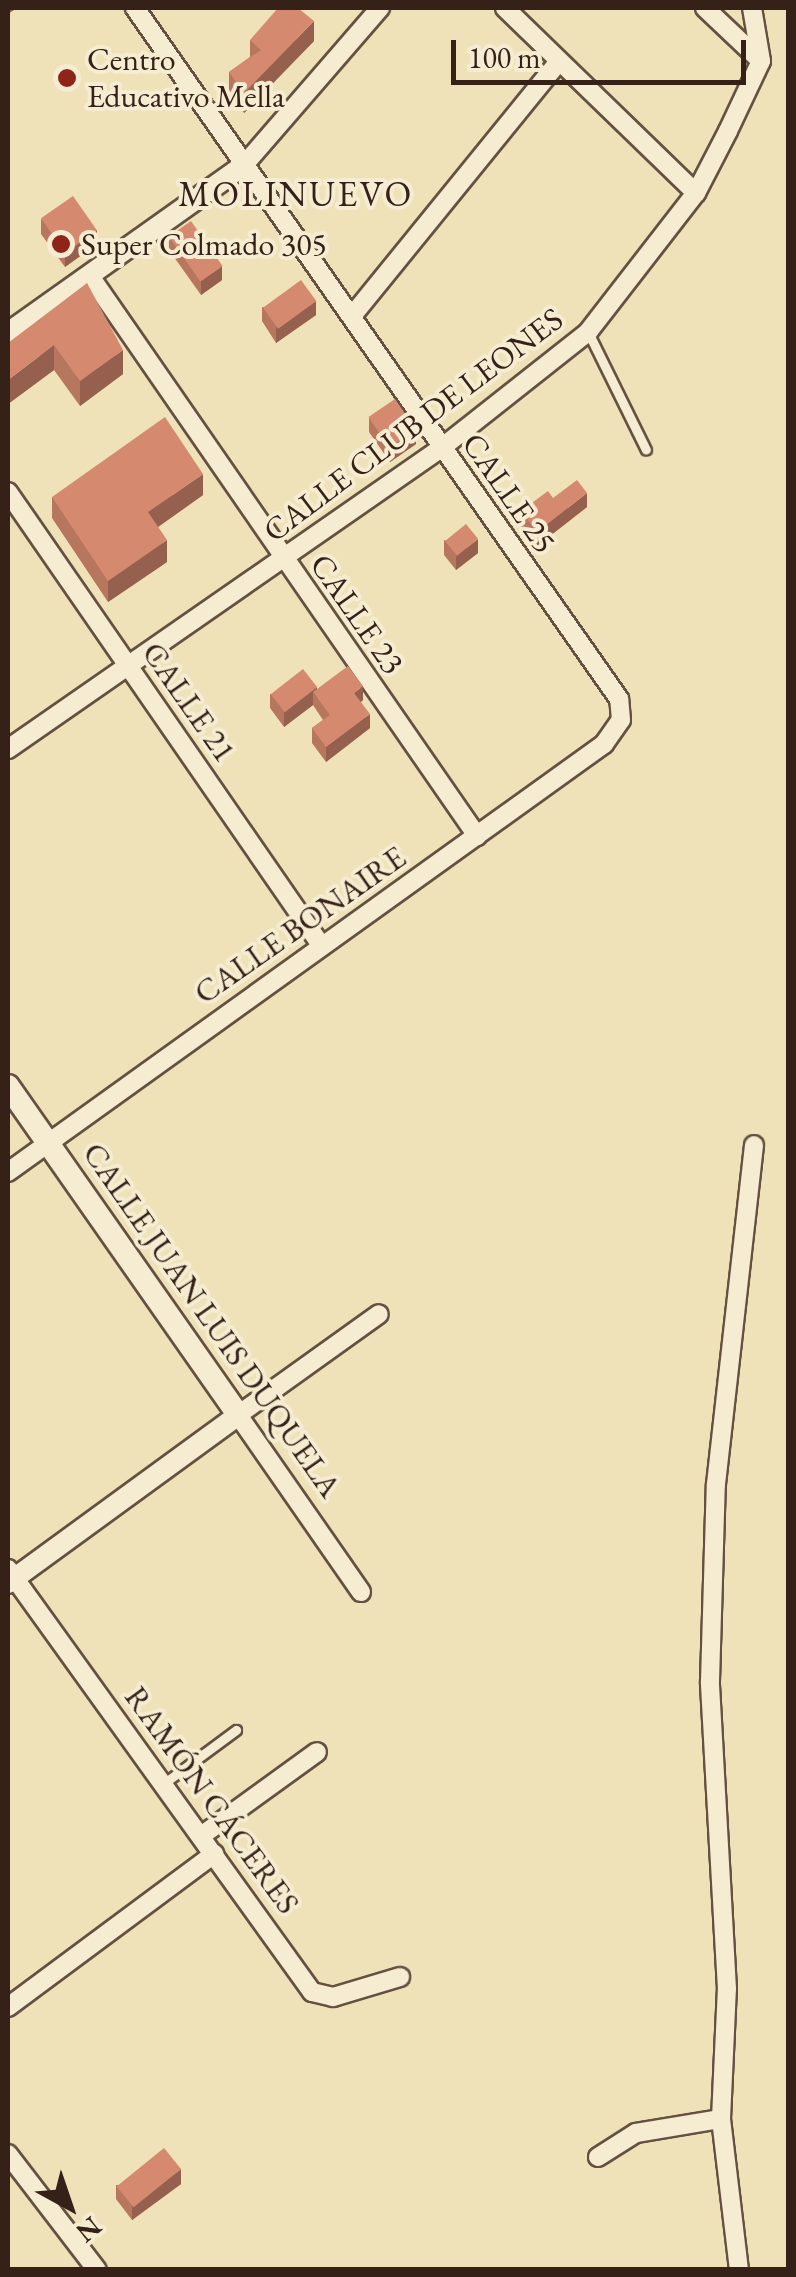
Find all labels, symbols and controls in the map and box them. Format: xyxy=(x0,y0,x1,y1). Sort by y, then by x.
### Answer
scale bar xyxy=(456,20,751,82)
text: 100 m xyxy=(468,38,541,77)
place label: Centro Educativo Mella xyxy=(87,41,285,116)
marker: Centro Educativo Mella xyxy=(56,67,78,89)
district label: MOLINUEVO xyxy=(178,173,414,215)
place label: Super Colmado 305 xyxy=(81,225,327,263)
marker: Super Colmado 305 xyxy=(50,233,72,255)
street label: CALLE CLUB DE LEONES xyxy=(256,300,570,550)
street label: CALLE 25 xyxy=(454,426,564,560)
street label: CALLE 23 xyxy=(302,547,412,681)
street label: CALLE 21 xyxy=(134,635,244,769)
street label: CALLE BONAIRE xyxy=(187,838,413,1012)
street label: CALLE JUAN LUIS DUQUELA xyxy=(75,1135,349,1505)
street label: RAMÓN CÁCERES xyxy=(117,1679,307,1921)
north arrow xyxy=(20,2157,120,2257)
text: N xyxy=(69,2209,110,2251)

